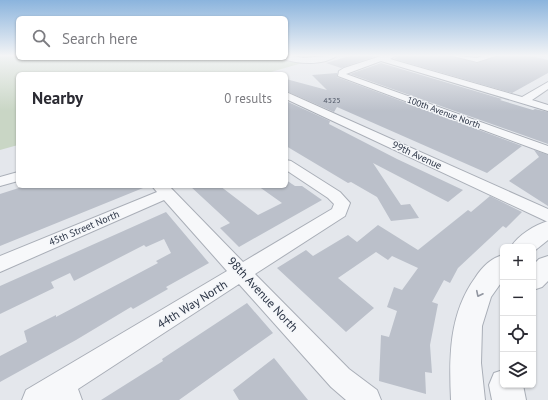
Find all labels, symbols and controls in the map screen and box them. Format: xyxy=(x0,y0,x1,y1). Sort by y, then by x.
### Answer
search box xyxy=(16,16,288,60)
icon: search xyxy=(30,27,52,49)
text: Search here xyxy=(62,29,138,48)
text: Nearby xyxy=(32,87,83,109)
text: 0 results xyxy=(224,90,272,107)
street label: 100th Avenue North xyxy=(406,94,482,130)
house number: 4525 xyxy=(323,95,341,105)
street label: 99th Avenue xyxy=(390,138,444,172)
street label: 45th Street North xyxy=(47,207,121,249)
map controls xyxy=(500,244,536,388)
button: + xyxy=(500,244,536,280)
street label: 98th Avenue North xyxy=(225,253,301,335)
street label: 44th Way North xyxy=(154,276,230,332)
button: − xyxy=(500,280,536,316)
one-way arrow xyxy=(476,290,484,297)
button: locate xyxy=(500,316,536,352)
button: layers xyxy=(500,352,536,388)

